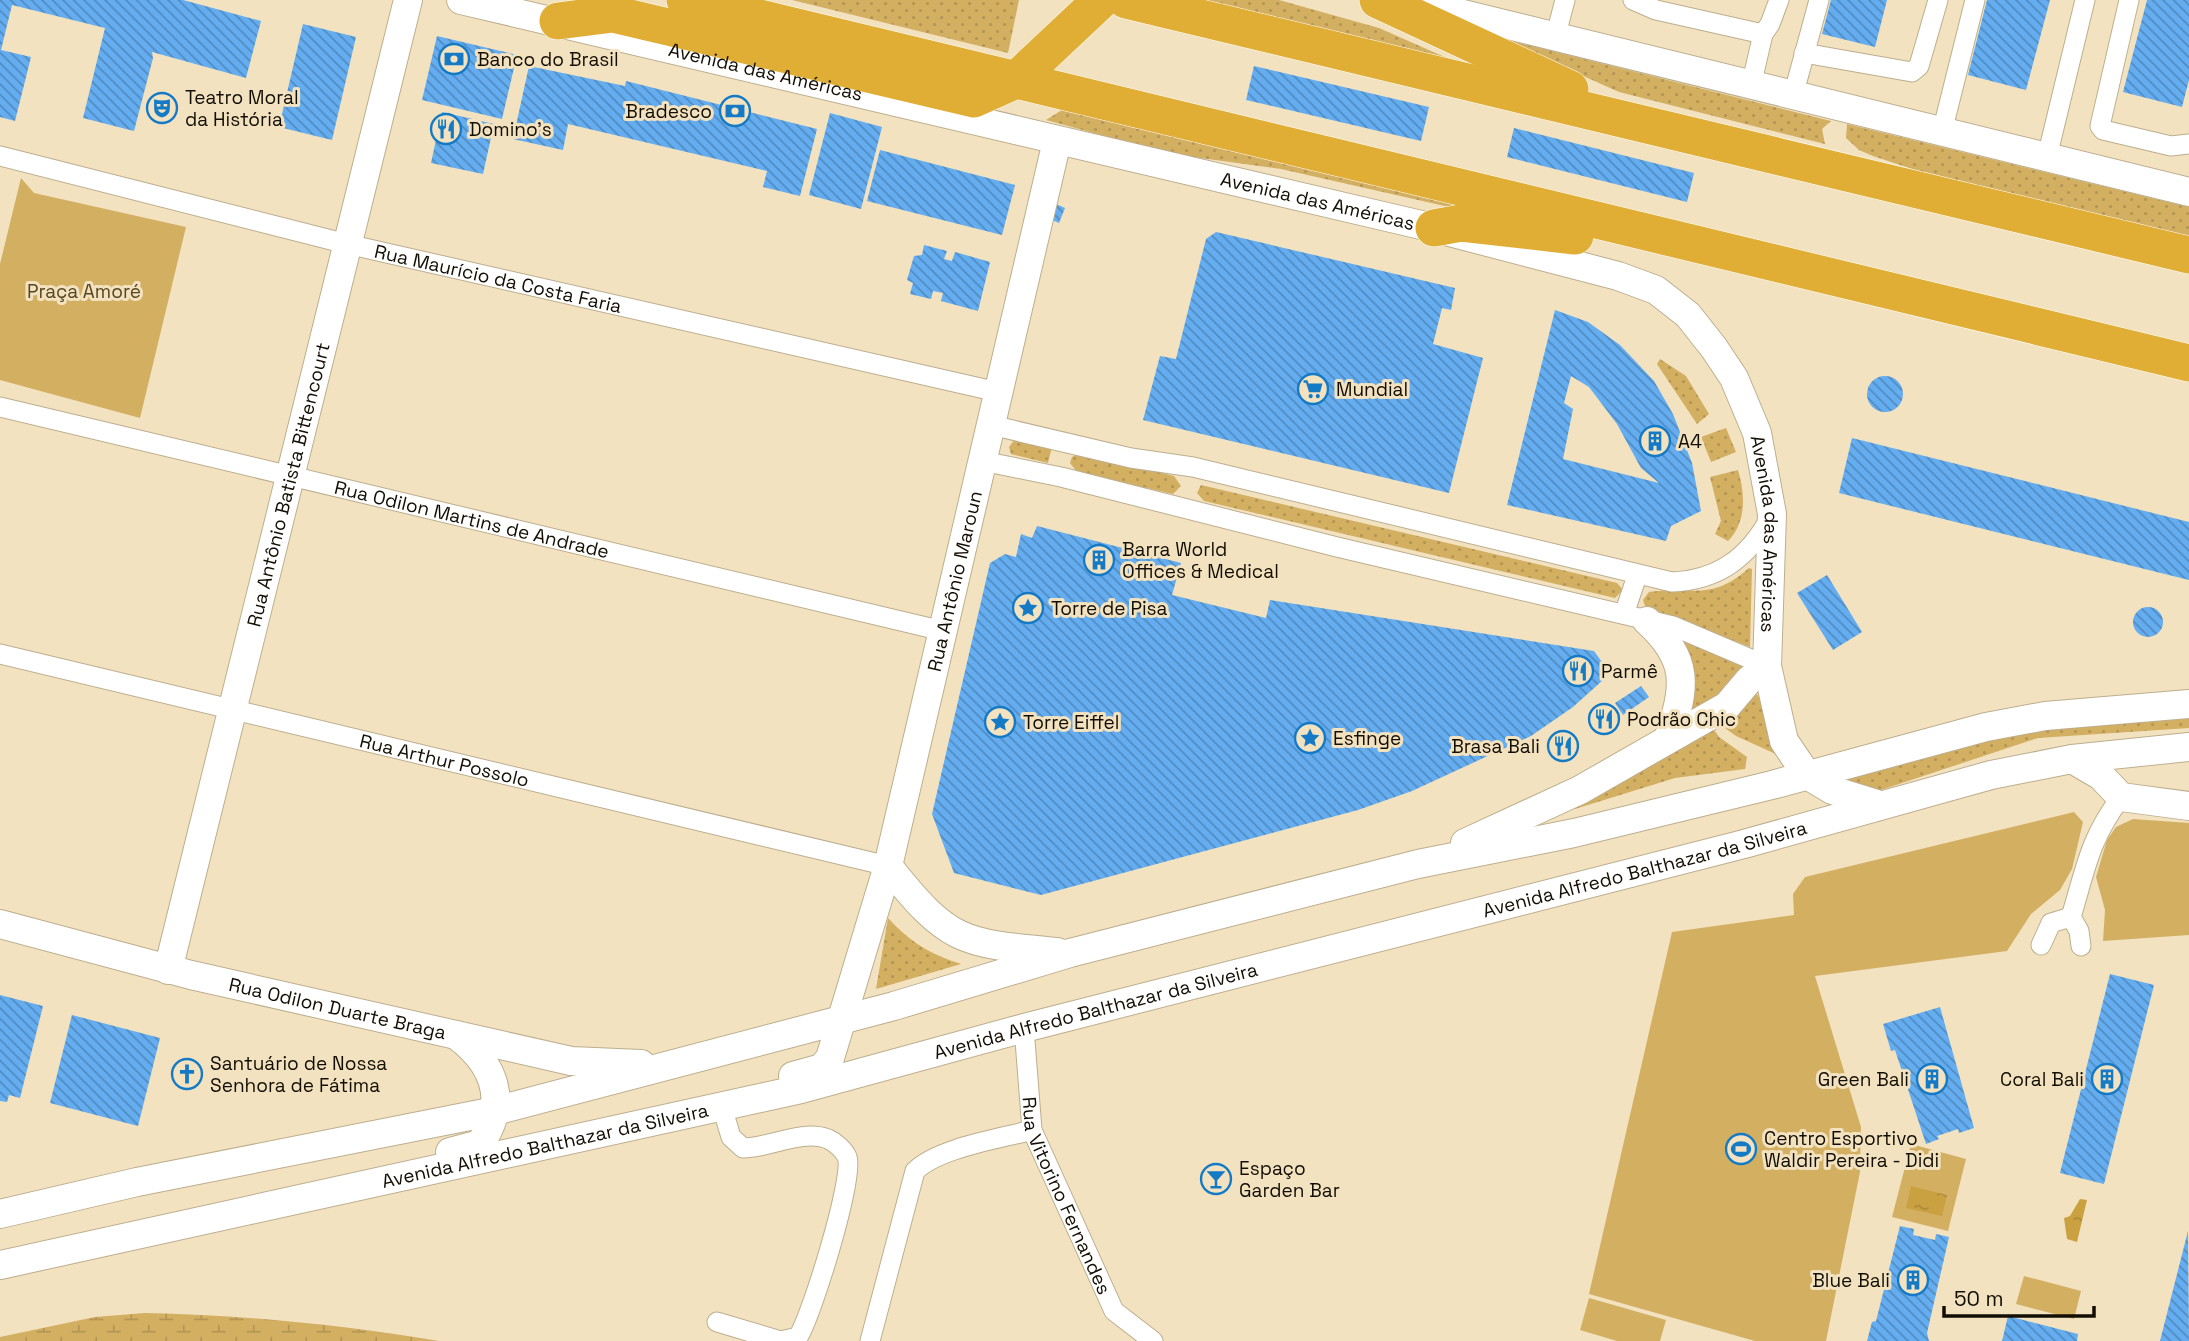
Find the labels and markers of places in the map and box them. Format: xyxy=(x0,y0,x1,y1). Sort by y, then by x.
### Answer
bank icon: Banco do Brasil xyxy=(437,42,471,76)
place label: Banco do Brasil xyxy=(477,47,619,72)
place label: Teatro Moral da História xyxy=(185,85,299,132)
theatre icon: Teatro Moral da História xyxy=(145,91,179,125)
bank icon: Bradesco xyxy=(718,94,752,128)
place label: Bradesco xyxy=(625,99,712,124)
restaurant icon: Domino's xyxy=(429,112,463,146)
place label: Domino's xyxy=(469,117,552,142)
supermarket icon: Mundial xyxy=(1296,372,1330,406)
place label: Mundial xyxy=(1336,377,1408,402)
building icon: A4 xyxy=(1638,424,1672,458)
place label: A4 xyxy=(1678,429,1702,454)
place label: Barra World Offices & Medical xyxy=(1122,537,1279,584)
building icon: Barra World Offices & Medical xyxy=(1082,543,1116,577)
place icon: Torre de Pisa xyxy=(1011,591,1045,625)
place label: Torre de Pisa xyxy=(1051,596,1167,621)
restaurant icon: Parmê xyxy=(1561,654,1595,688)
place label: Parmê xyxy=(1601,659,1658,684)
restaurant icon: Podrão Chic xyxy=(1587,702,1621,736)
place icon: Torre Eiffel xyxy=(983,705,1017,739)
place label: Podrão Chic xyxy=(1627,707,1736,732)
place label: Torre Eiffel xyxy=(1023,710,1119,735)
place icon: Esfinge xyxy=(1293,721,1327,755)
place label: Esfinge xyxy=(1333,726,1401,751)
restaurant icon: Brasa Bali xyxy=(1546,729,1580,763)
place label: Brasa Bali xyxy=(1451,734,1540,759)
place label: Santuário de Nossa Senhora de Fátima xyxy=(210,1051,387,1098)
church icon: Santuário de Nossa Senhora de Fátima xyxy=(170,1057,204,1091)
building icon: Green Bali xyxy=(1915,1062,1949,1096)
building icon: Coral Bali xyxy=(2090,1062,2124,1096)
place label: Green Bali xyxy=(1818,1067,1909,1092)
place label: Coral Bali xyxy=(2000,1067,2084,1092)
place label: Centro Esportivo Waldir Pereira - Didi xyxy=(1764,1126,1939,1173)
sports icon: Centro Esportivo Waldir Pereira - Didi xyxy=(1724,1132,1758,1166)
place label: Espaço Garden Bar xyxy=(1239,1156,1340,1203)
bar icon: Espaço Garden Bar xyxy=(1199,1162,1233,1196)
building icon: Blue Bali xyxy=(1896,1263,1930,1297)
place label: Blue Bali xyxy=(1812,1268,1890,1293)

